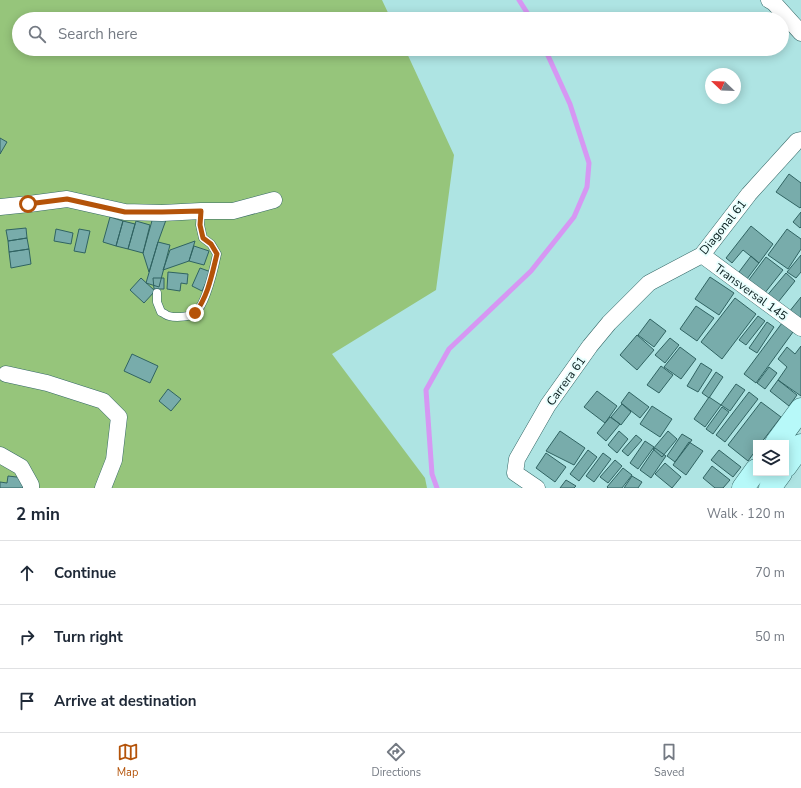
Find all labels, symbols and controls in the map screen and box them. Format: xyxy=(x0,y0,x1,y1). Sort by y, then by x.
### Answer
search box xyxy=(12,12,789,56)
icon: search xyxy=(26,23,48,45)
text: Search here xyxy=(58,24,138,44)
north arrow xyxy=(705,68,741,104)
route start xyxy=(19,195,37,213)
street label: Diagonal 61 xyxy=(696,196,750,258)
street label: Transversal 145 xyxy=(711,260,791,324)
route end xyxy=(186,304,204,322)
street label: Carrera 61 xyxy=(543,353,589,409)
map controls xyxy=(753,440,789,476)
button: layers xyxy=(753,440,789,476)
text: 2 min xyxy=(16,503,60,526)
text: Walk · 120 m xyxy=(707,505,785,523)
icon: ahead xyxy=(16,562,38,584)
text: Continue xyxy=(54,563,116,583)
text: 70 m xyxy=(755,564,785,582)
icon: right xyxy=(16,626,38,648)
text: Turn right xyxy=(54,627,123,647)
text: 50 m xyxy=(755,628,785,646)
icon: arrive xyxy=(16,690,38,712)
text: Arrive at destination xyxy=(54,691,197,711)
tab: Map xyxy=(117,741,139,780)
tab: Directions xyxy=(372,741,421,780)
tab: Saved xyxy=(654,741,684,780)

